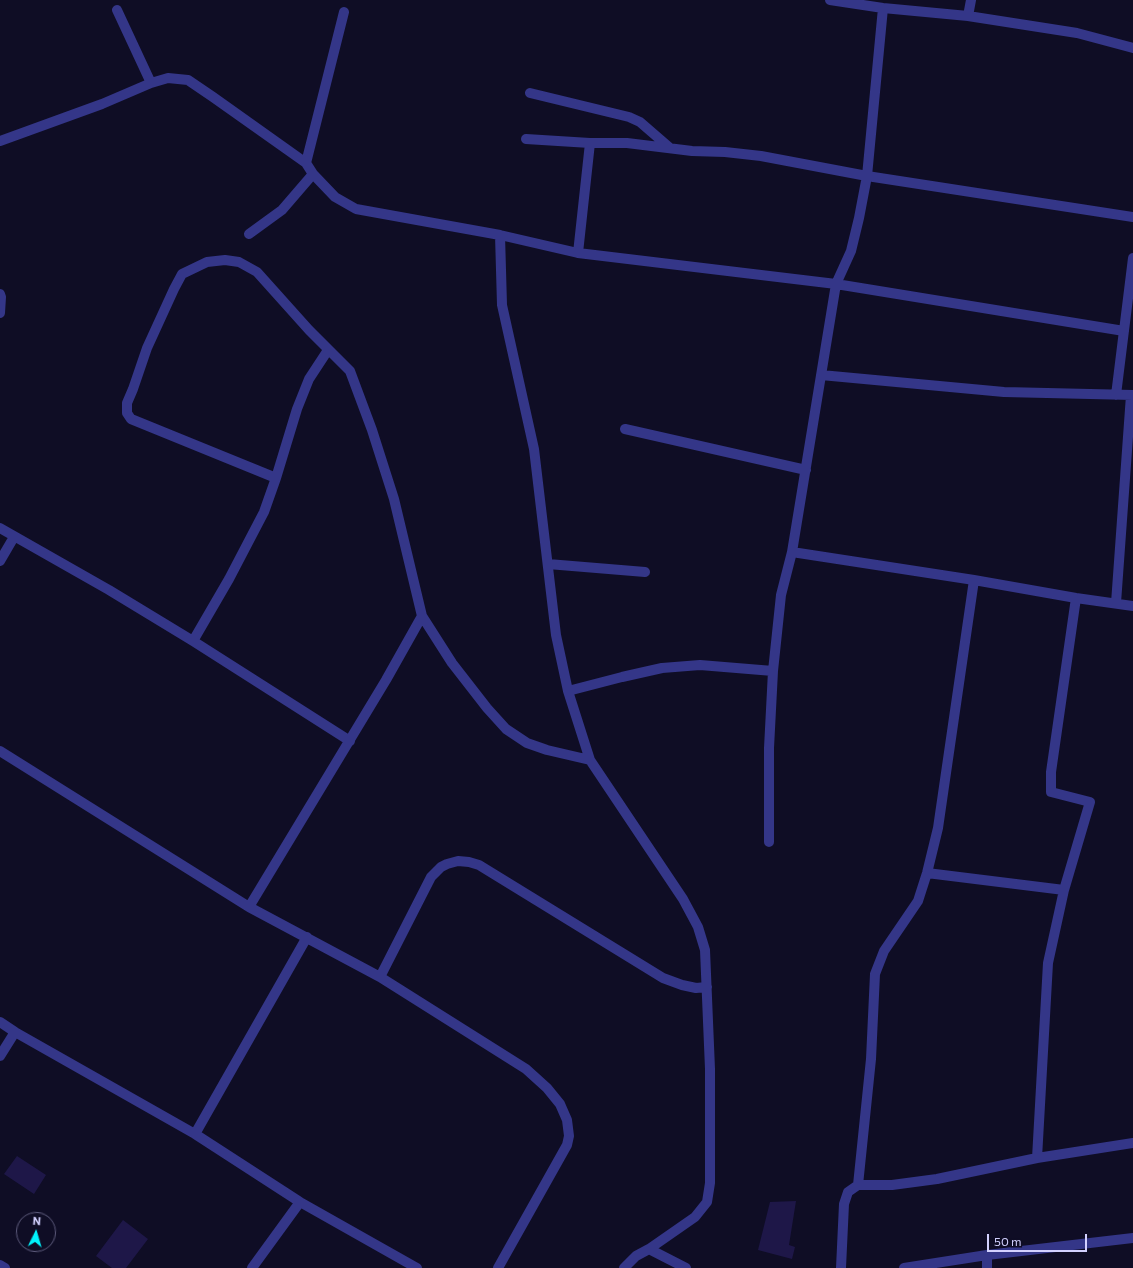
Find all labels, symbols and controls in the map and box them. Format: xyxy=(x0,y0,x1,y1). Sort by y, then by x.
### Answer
north arrow xyxy=(16,1212,56,1252)
text: N xyxy=(32,1214,42,1227)
scale bar xyxy=(989,1226,1089,1252)
text: 50 m xyxy=(994,1234,1022,1248)

